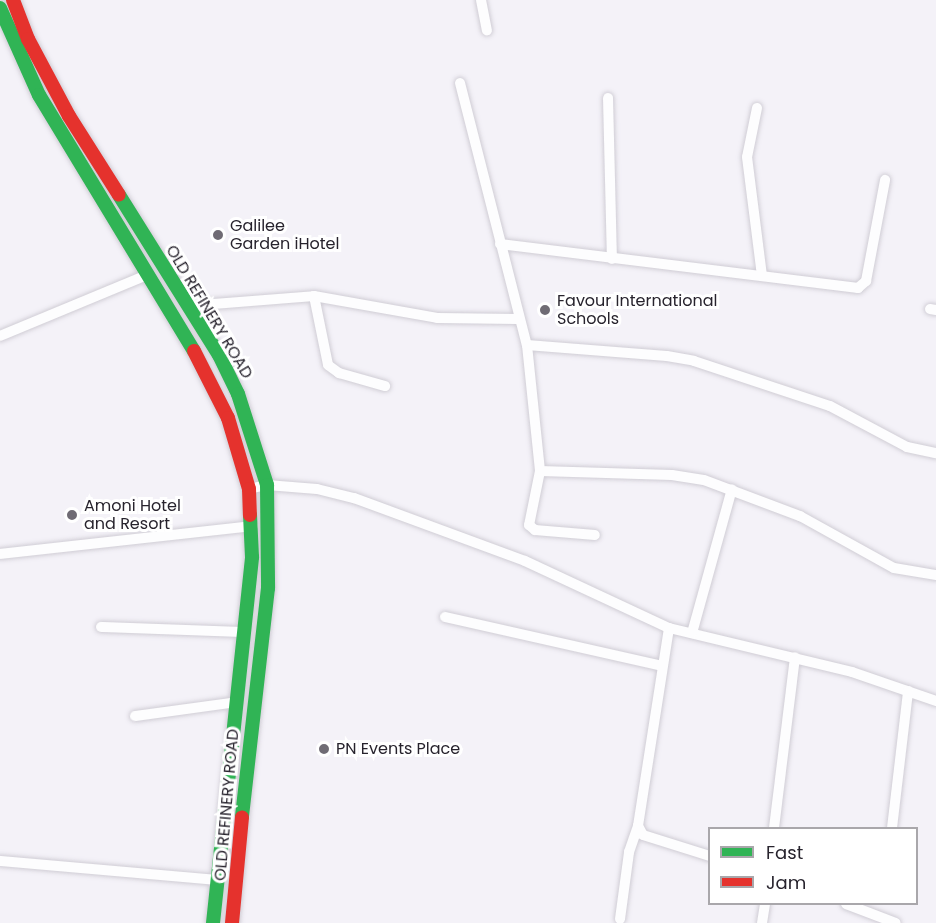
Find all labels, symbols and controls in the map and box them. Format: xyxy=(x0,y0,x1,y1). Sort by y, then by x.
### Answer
place label: Galilee Garden iHotel xyxy=(230,216,339,254)
marker: Galilee Garden iHotel xyxy=(211,228,225,242)
street label: OLD REFINERY ROAD xyxy=(162,242,256,382)
place label: Favour International Schools xyxy=(557,291,718,329)
marker: Favour International Schools xyxy=(538,303,552,317)
place label: Amoni Hotel and Resort xyxy=(84,496,181,534)
marker: Amoni Hotel and Resort xyxy=(65,508,79,522)
street label: OLD REFINERY ROAD xyxy=(211,728,243,882)
place label: PN Events Place xyxy=(336,739,460,759)
marker: PN Events Place xyxy=(317,742,331,756)
legend xyxy=(708,827,918,905)
text: Fast xyxy=(766,840,803,865)
text: Jam xyxy=(766,870,806,895)

